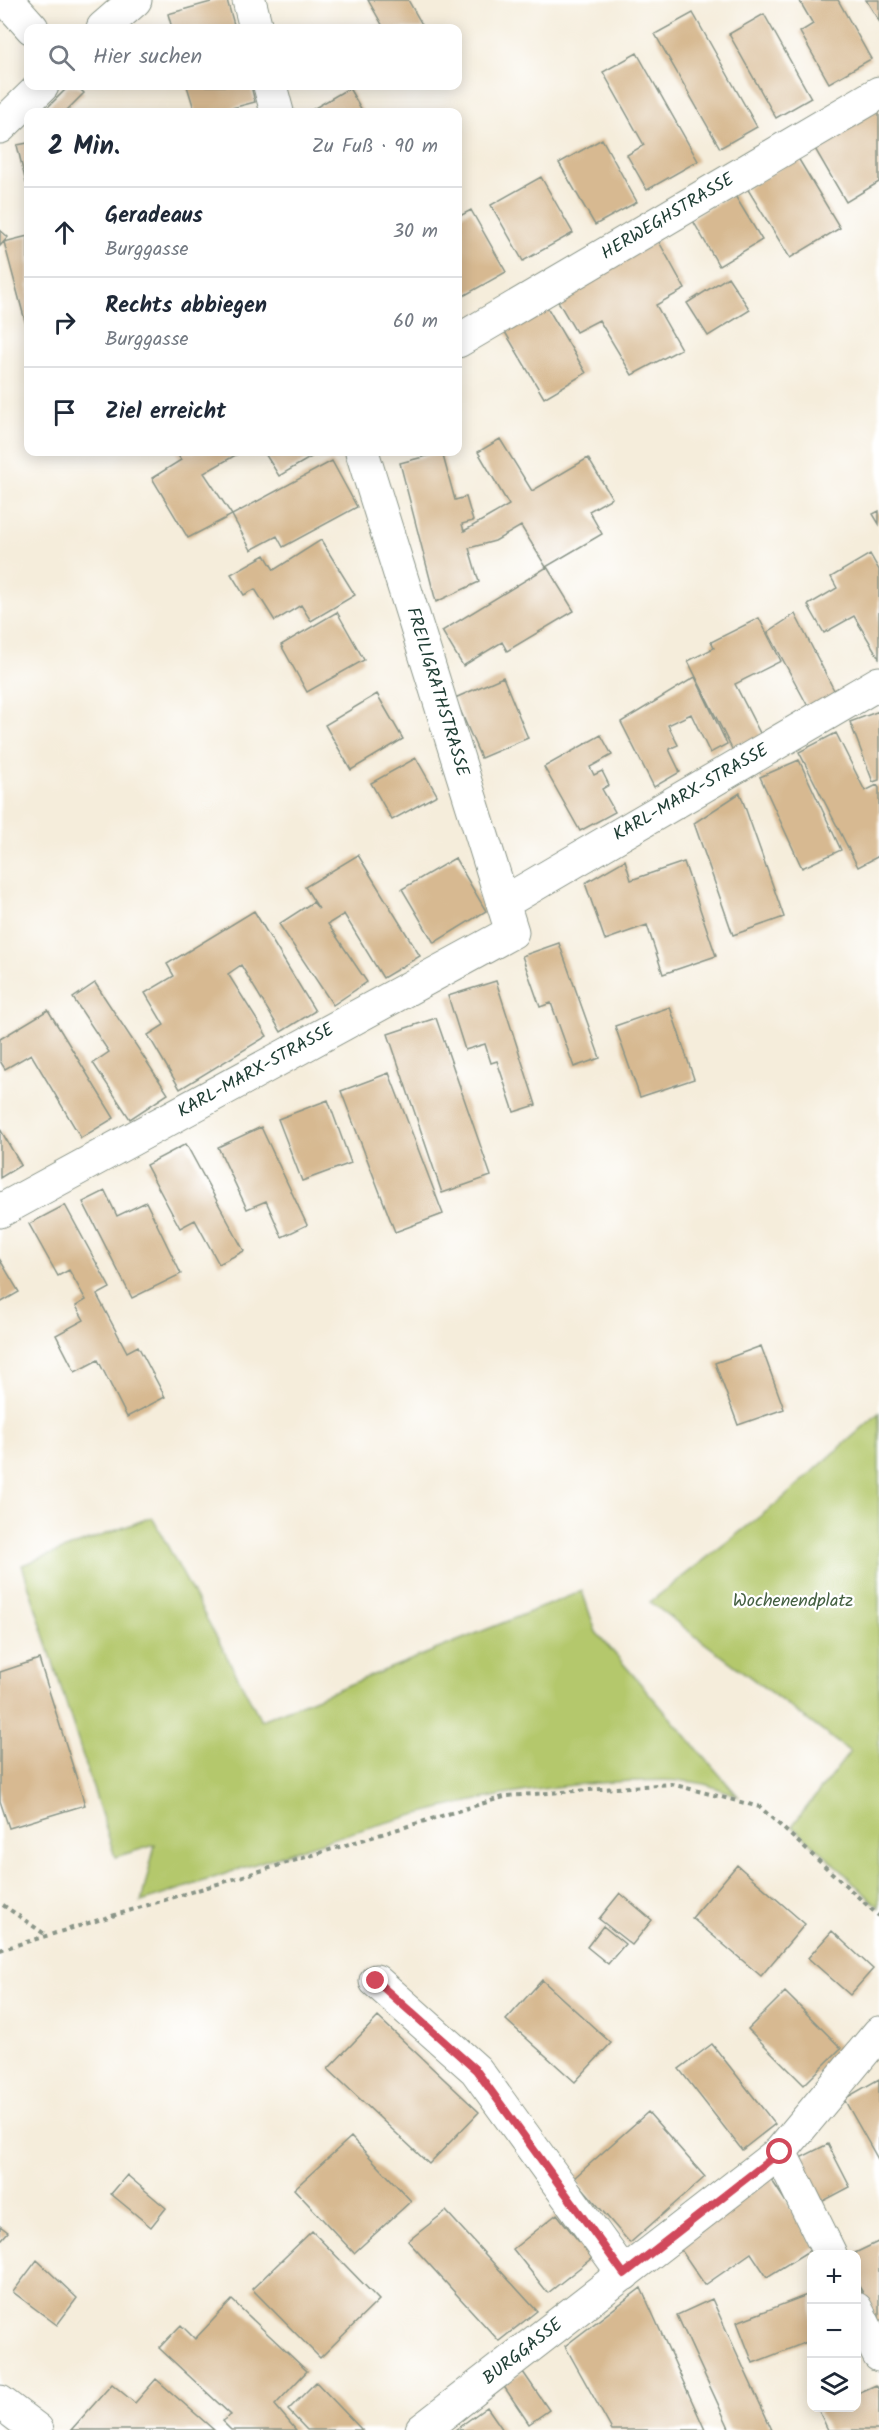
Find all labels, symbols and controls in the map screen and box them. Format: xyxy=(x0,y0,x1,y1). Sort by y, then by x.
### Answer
search box xyxy=(24,24,462,90)
text: Hier suchen xyxy=(93,40,202,75)
icon: search xyxy=(45,41,78,74)
text: 2 Min. xyxy=(48,126,120,168)
text: Zu Fuß · 90 m xyxy=(312,131,438,163)
street label: HERWEGHSTRASSE xyxy=(596,165,741,268)
text: Geradeaus xyxy=(105,199,203,234)
icon: ahead xyxy=(48,216,81,249)
text: 30 m xyxy=(393,216,438,248)
text: Burggasse xyxy=(105,234,188,266)
text: Rechts abbiegen xyxy=(105,289,267,324)
icon: right xyxy=(48,306,81,339)
text: 60 m xyxy=(393,306,438,338)
text: Burggasse xyxy=(105,324,188,356)
text: Ziel erreicht xyxy=(105,395,226,430)
icon: arrive xyxy=(48,396,81,429)
street label: FREILIGRATHSTRASSE xyxy=(397,604,477,781)
street label: KARL-MARX-STRASSE xyxy=(608,736,775,849)
street label: KARL-MARX-STRASSE xyxy=(172,1016,340,1126)
park label: Wochenendplatz xyxy=(733,1587,853,1616)
route end xyxy=(362,1967,388,1993)
route start xyxy=(766,2138,792,2164)
map controls xyxy=(807,2250,861,2412)
button: + xyxy=(807,2250,861,2304)
button: − xyxy=(807,2304,861,2358)
street label: BURGGASSE xyxy=(477,2311,570,2393)
button: layers xyxy=(807,2358,861,2412)

